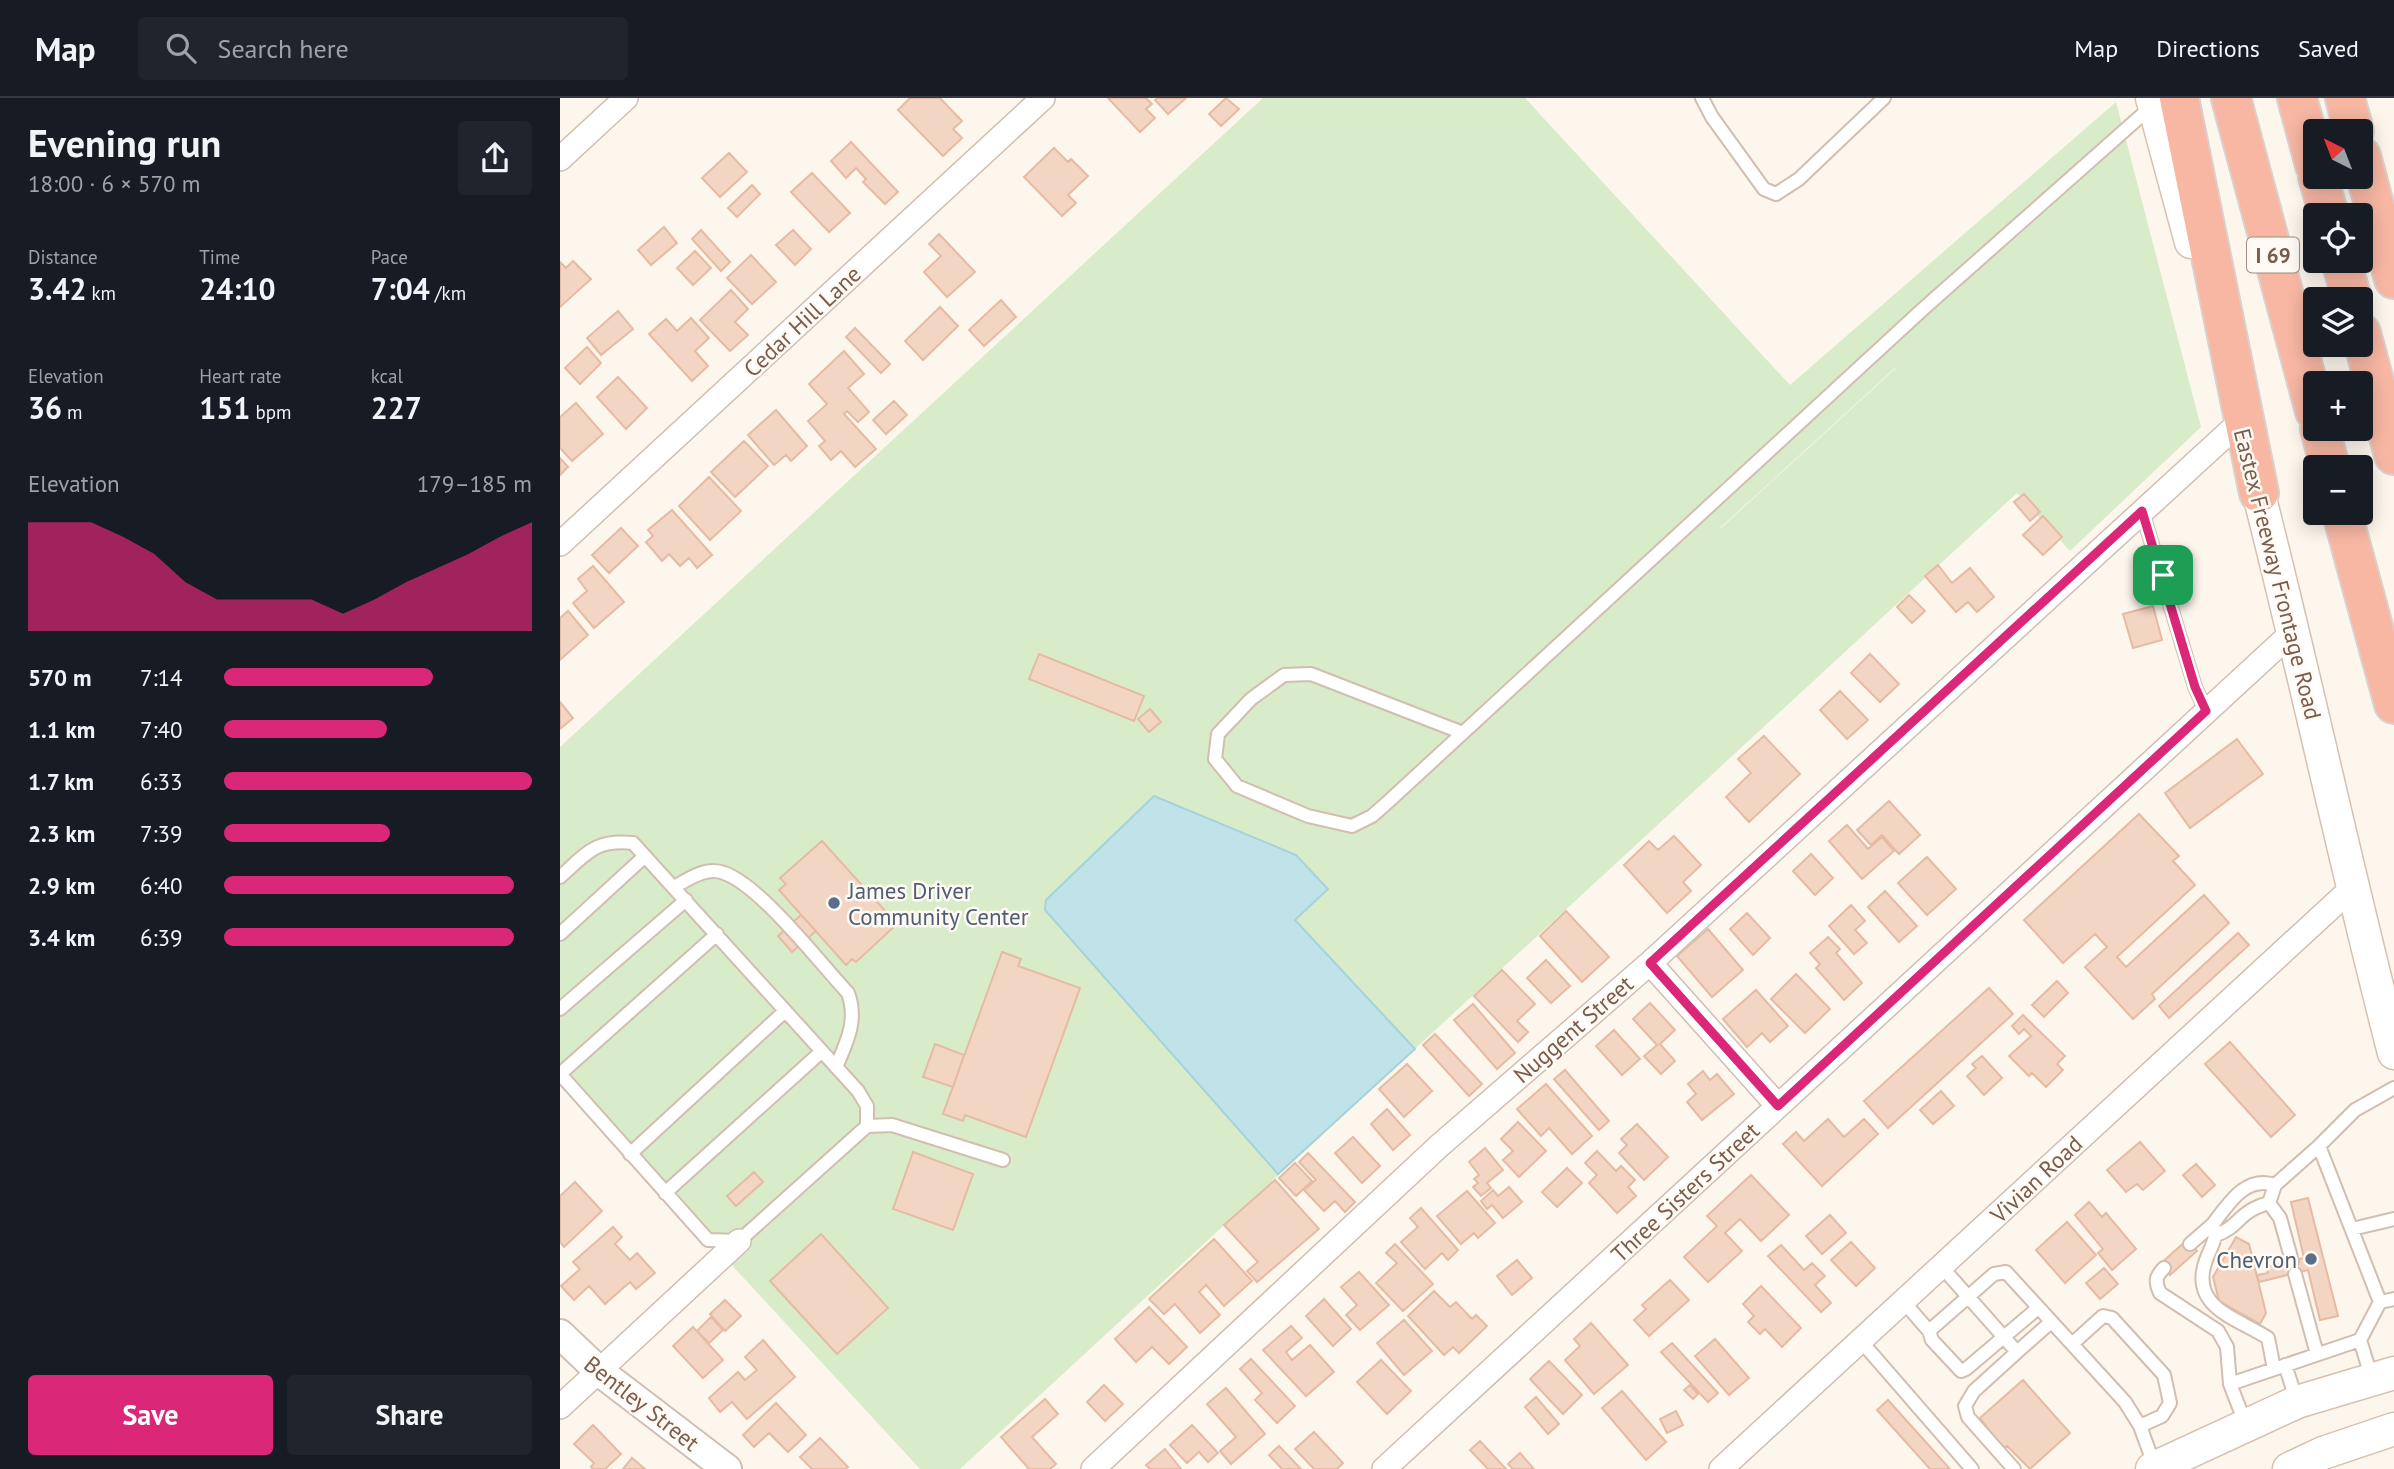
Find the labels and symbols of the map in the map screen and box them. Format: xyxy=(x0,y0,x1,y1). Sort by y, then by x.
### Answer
north arrow xyxy=(2303,119,2373,189)
road number: I 69 xyxy=(2247,238,2299,272)
street label: Cedar Hill Lane xyxy=(737,259,867,383)
street label: Eastex Freeway Frontage Road xyxy=(2228,425,2328,723)
pin xyxy=(2133,545,2193,605)
place label: James Driver Community Center xyxy=(847,876,1029,931)
marker: James Driver Community Center xyxy=(826,895,842,911)
street label: Nuggent Street xyxy=(1507,969,1639,1089)
street label: Three Sisters Street xyxy=(1605,1116,1765,1268)
street label: Vivian Road xyxy=(1983,1129,2088,1230)
place label: Chevron xyxy=(2216,1245,2297,1274)
marker: Chevron xyxy=(2303,1251,2319,1267)
street label: Bentley Street xyxy=(579,1349,706,1457)

